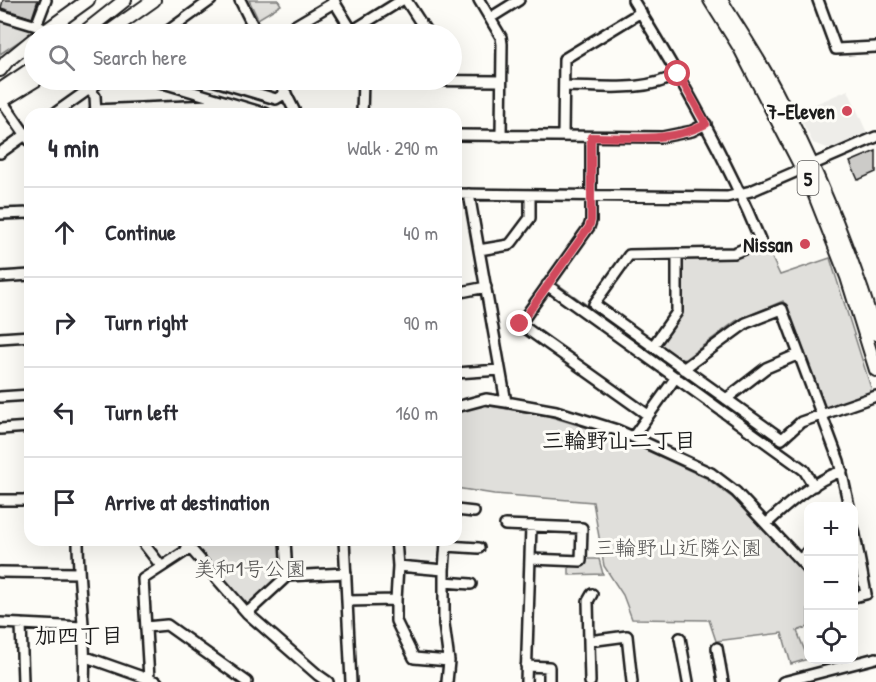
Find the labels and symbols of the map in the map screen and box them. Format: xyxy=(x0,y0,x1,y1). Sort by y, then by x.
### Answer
route start xyxy=(664,60,690,86)
place label: 7-Eleven xyxy=(766,97,835,126)
marker: 7-Eleven xyxy=(840,104,854,118)
road number: 5 xyxy=(798,161,818,195)
place label: Nissan xyxy=(743,230,793,259)
marker: Nissan xyxy=(798,237,812,251)
route end xyxy=(506,310,532,336)
district label: 三輪野山二丁目 xyxy=(542,425,696,455)
park label: 三輪野山近隣公園 xyxy=(594,533,762,562)
park label: 美和1号公園 xyxy=(194,554,306,583)
district label: 加四丁目 xyxy=(35,620,123,650)

